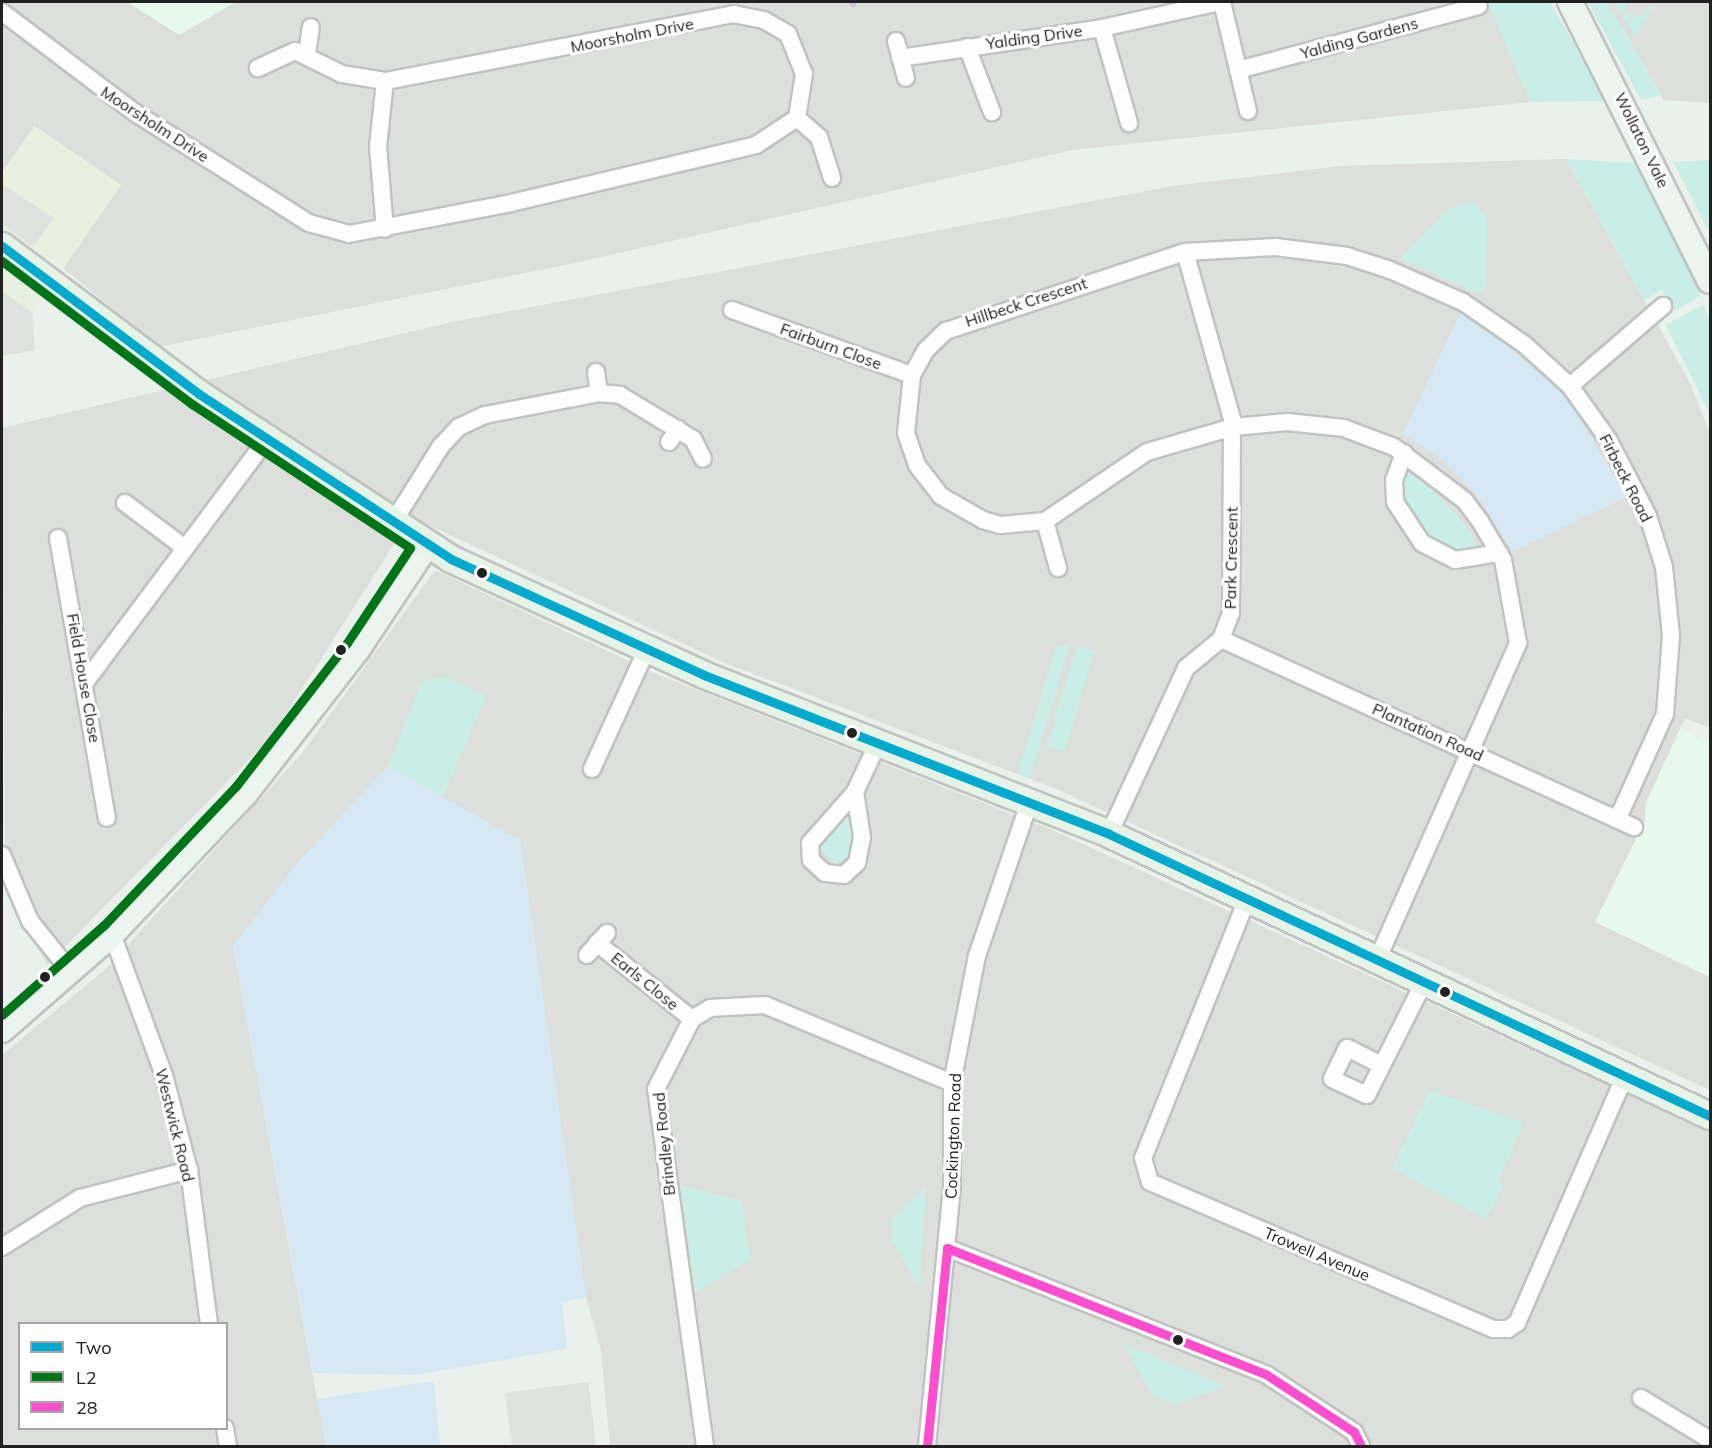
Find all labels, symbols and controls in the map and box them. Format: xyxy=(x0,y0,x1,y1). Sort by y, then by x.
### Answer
street label: Yalding Gardens xyxy=(1298,13,1420,63)
street label: Moorsholm Drive xyxy=(569,14,695,56)
street label: Yalding Drive xyxy=(985,21,1083,53)
street label: Moorsholm Drive xyxy=(97,82,213,166)
street label: Wollaton Vale xyxy=(1611,89,1673,191)
street label: Hillbeck Crescent xyxy=(963,273,1089,331)
street label: Fairburn Close xyxy=(778,319,884,373)
street label: Firbeck Road xyxy=(1596,431,1656,525)
street label: Park Crescent xyxy=(1221,507,1241,609)
unlabelled marker xyxy=(476,567,488,579)
street label: Field House Close xyxy=(63,612,105,744)
unlabelled marker xyxy=(335,644,347,656)
street label: Plantation Road xyxy=(1369,699,1487,765)
unlabelled marker xyxy=(846,727,858,739)
street label: Earls Close xyxy=(607,948,683,1014)
unlabelled marker xyxy=(39,971,51,983)
unlabelled marker xyxy=(1439,986,1451,998)
street label: Westwick Road xyxy=(152,1066,198,1184)
street label: Cockington Road xyxy=(941,1073,965,1199)
street label: Brindley Road xyxy=(649,1091,679,1197)
street label: Trowell Avenue xyxy=(1261,1223,1373,1285)
legend xyxy=(18,1322,228,1430)
unlabelled marker xyxy=(1172,1334,1184,1346)
text: Two xyxy=(76,1336,111,1359)
text: L2 xyxy=(76,1366,97,1389)
text: 28 xyxy=(76,1396,98,1419)

